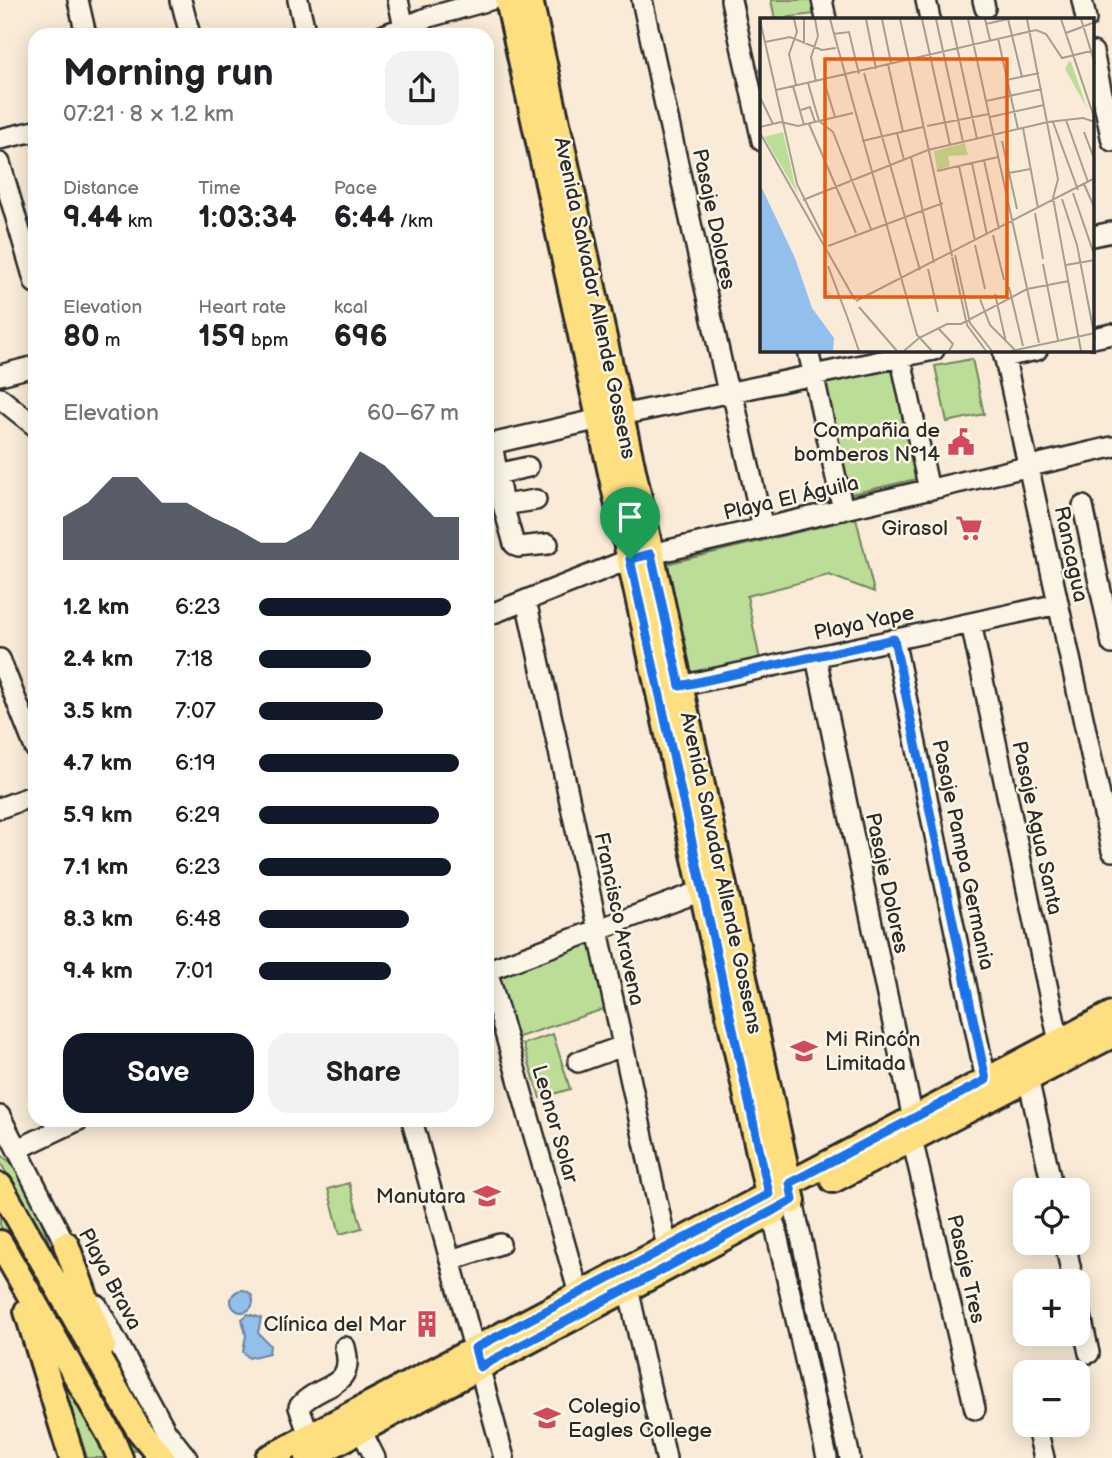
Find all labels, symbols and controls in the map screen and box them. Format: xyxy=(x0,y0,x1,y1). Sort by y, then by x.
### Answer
inset map xyxy=(760,18,1094,352)
text: Morning run xyxy=(63,51,274,96)
button: share xyxy=(385,51,459,125)
text: 07:21 · 8 × 1.2 km xyxy=(63,100,234,128)
street label: Avenida Salvador Allende Gossens xyxy=(549,135,641,461)
street label: Pasaje Dolores xyxy=(687,146,741,292)
text: Distance xyxy=(63,177,139,200)
text: Time xyxy=(198,177,240,200)
text: Pace xyxy=(334,177,377,200)
text: 9.44 xyxy=(63,200,123,236)
text: 1:03:34 xyxy=(198,200,297,236)
text: 6:44 xyxy=(334,200,394,236)
text: km xyxy=(123,210,153,233)
text: /km xyxy=(394,210,433,233)
text: Elevation xyxy=(63,296,142,319)
text: Heart rate xyxy=(198,296,286,319)
text: kcal xyxy=(334,296,368,319)
text: 80 xyxy=(63,319,100,355)
text: 159 xyxy=(198,319,246,355)
text: 696 xyxy=(334,319,388,355)
text: m xyxy=(100,329,121,352)
text: bpm xyxy=(246,329,288,352)
text: Elevation xyxy=(63,399,159,427)
text: 60–67 m xyxy=(367,399,459,427)
place label: Compañia de bomberos Nº14 xyxy=(794,418,940,467)
public building icon: Compañia de bomberos Nº14 xyxy=(946,427,976,457)
street label: Playa El Águila xyxy=(721,470,861,526)
pin xyxy=(600,487,660,559)
icon: arrive xyxy=(611,498,649,536)
street label: Rancagua xyxy=(1049,504,1093,604)
supermarket icon: Girasol xyxy=(954,513,984,543)
place label: Girasol xyxy=(881,516,948,541)
text: 1.2 km xyxy=(63,593,129,621)
text: 6:23 xyxy=(175,593,221,621)
street label: Playa Yape xyxy=(812,600,916,646)
text: 2.4 km xyxy=(63,645,133,673)
text: 7:18 xyxy=(175,645,213,673)
text: 3.5 km xyxy=(63,697,133,725)
text: 7:07 xyxy=(175,697,216,725)
street label: Avenida Salvador Allende Gossens xyxy=(675,710,767,1036)
street label: Pasaje Pampa Germania xyxy=(926,738,1000,972)
street label: Pasaje Agua Santa xyxy=(1006,739,1068,917)
text: 4.7 km xyxy=(63,749,132,777)
text: 6:19 xyxy=(175,749,216,777)
text: 5.9 km xyxy=(63,801,133,829)
text: 6:29 xyxy=(175,801,221,829)
street label: Pasaje Dolores xyxy=(860,810,914,956)
street label: Francisco Aravena xyxy=(588,830,650,1008)
text: 7.1 km xyxy=(63,853,128,881)
text: 6:23 xyxy=(175,853,221,881)
text: 8.3 km xyxy=(63,905,133,933)
text: 6:48 xyxy=(175,905,221,933)
text: 9.4 km xyxy=(63,957,133,985)
text: 7:01 xyxy=(175,957,213,985)
place label: Mi Rincón Limitada xyxy=(825,1027,920,1076)
button: Save xyxy=(63,1033,254,1113)
button: Share xyxy=(268,1033,459,1113)
school or university icon: Mi Rincón Limitada xyxy=(789,1036,819,1066)
street label: Leonor Solar xyxy=(526,1062,584,1186)
map controls xyxy=(1013,1178,1090,1437)
button: locate xyxy=(1013,1178,1090,1255)
school or university icon: Manutara xyxy=(472,1181,502,1211)
place label: Manutara xyxy=(376,1184,466,1209)
street label: Pasaje Tres xyxy=(941,1212,991,1326)
street label: Playa Brava xyxy=(73,1224,147,1334)
button: + xyxy=(1013,1269,1090,1346)
building icon: Clínica del Mar xyxy=(412,1309,442,1339)
place label: Clínica del Mar xyxy=(263,1312,406,1337)
button: − xyxy=(1013,1360,1090,1437)
place label: Colegio Eagles College xyxy=(568,1394,712,1443)
school or university icon: Colegio Eagles College xyxy=(532,1403,562,1433)

